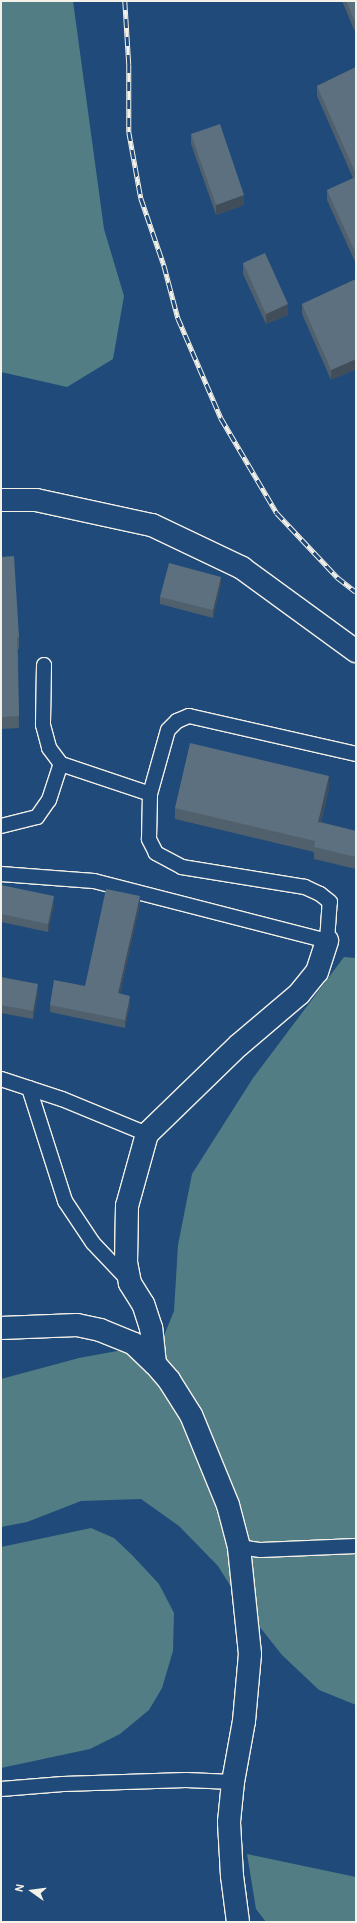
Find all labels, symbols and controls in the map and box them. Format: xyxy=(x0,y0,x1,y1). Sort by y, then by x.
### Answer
north arrow xyxy=(12,1871,52,1911)
text: N xyxy=(13,1883,27,1893)

